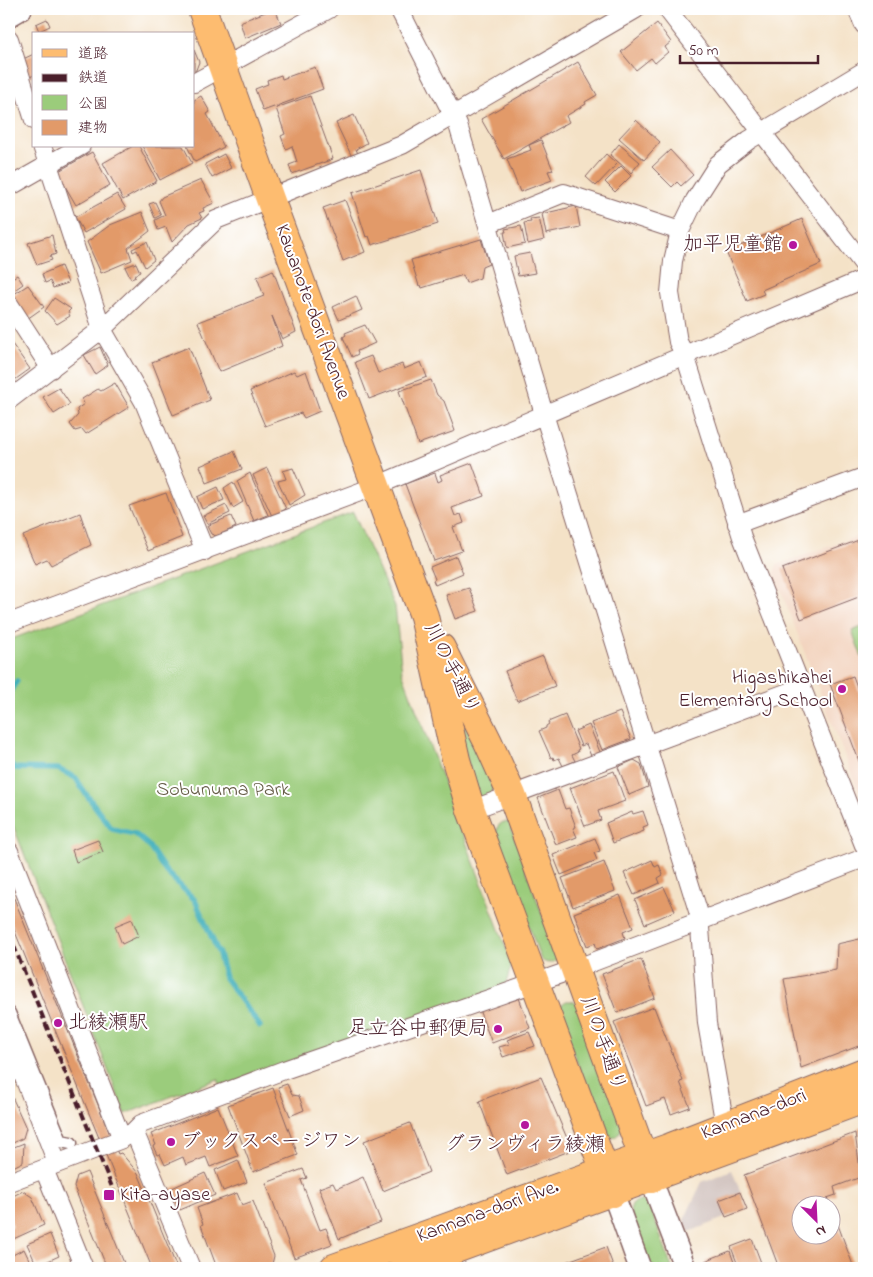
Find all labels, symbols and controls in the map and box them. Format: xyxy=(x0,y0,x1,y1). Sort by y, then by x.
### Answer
legend xyxy=(32,32,195,148)
scale bar xyxy=(680,32,818,64)
text: 50 m xyxy=(688,40,719,62)
text: 道路 xyxy=(78,43,108,65)
text: 鉄道 xyxy=(78,67,108,89)
text: 公園 xyxy=(78,93,108,115)
text: 建物 xyxy=(78,117,108,139)
street label: Kawanote-dori Avenue xyxy=(267,221,357,403)
place label: 加平児童館 xyxy=(683,231,783,260)
marker: 加平児童館 xyxy=(787,239,799,251)
street label: 川の手通り xyxy=(415,618,487,720)
place label: Higashikahei Elementary School xyxy=(679,664,832,716)
marker: Higashikahei Elementary School xyxy=(836,683,848,695)
park label: Sobunuma Park xyxy=(156,776,290,805)
street label: 川の手通り xyxy=(571,992,633,1096)
place label: 北綾瀬駅 xyxy=(68,1009,148,1038)
place label: 足立谷中郵便局 xyxy=(348,1015,488,1044)
marker: 北綾瀬駅 xyxy=(52,1017,64,1029)
marker: 足立谷中郵便局 xyxy=(492,1023,504,1035)
street label: Kannana-dori xyxy=(697,1082,811,1148)
marker: グランヴィラ綾瀬 xyxy=(519,1119,531,1131)
place label: ブックスページワン xyxy=(181,1128,361,1157)
place label: グランヴィラ綾瀬 xyxy=(445,1131,605,1160)
marker: ブックスページワン xyxy=(165,1136,177,1148)
street label: Kannana-dori Ave. xyxy=(413,1173,563,1251)
place label: Kita-ayase xyxy=(120,1181,210,1210)
marker: Kita-ayase xyxy=(102,1188,116,1202)
north arrow xyxy=(790,1194,840,1244)
text: N xyxy=(812,1219,829,1242)

